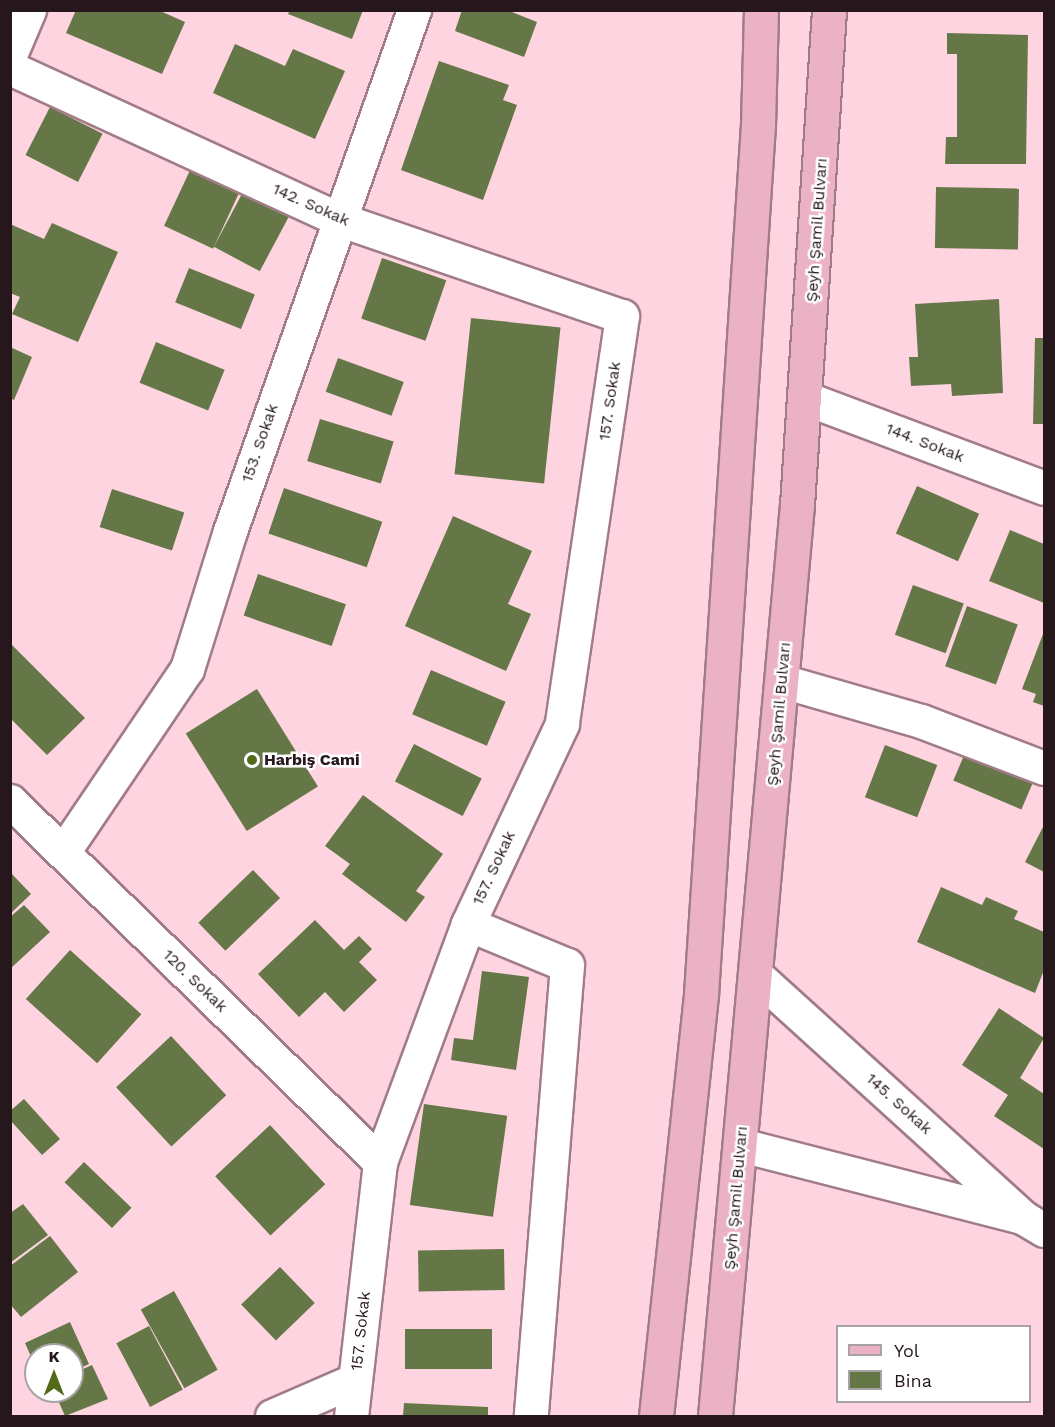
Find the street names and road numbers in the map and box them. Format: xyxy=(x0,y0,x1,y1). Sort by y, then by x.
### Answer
street label: Şeyh Şamil Bulvarı xyxy=(802,157,832,303)
street label: 142. Sokak xyxy=(270,180,352,230)
street label: 157. Sokak xyxy=(595,360,625,442)
street label: 153. Sokak xyxy=(238,401,282,485)
street label: 144. Sokak xyxy=(883,419,967,467)
street label: Şeyh Şamil Bulvarı xyxy=(763,641,795,787)
street label: 157. Sokak xyxy=(468,828,520,908)
street label: 120. Sokak xyxy=(159,946,231,1016)
street label: 145. Sokak xyxy=(862,1069,936,1139)
street label: Şeyh Şamil Bulvarı xyxy=(720,1125,752,1271)
street label: 157. Sokak xyxy=(347,1290,375,1372)

